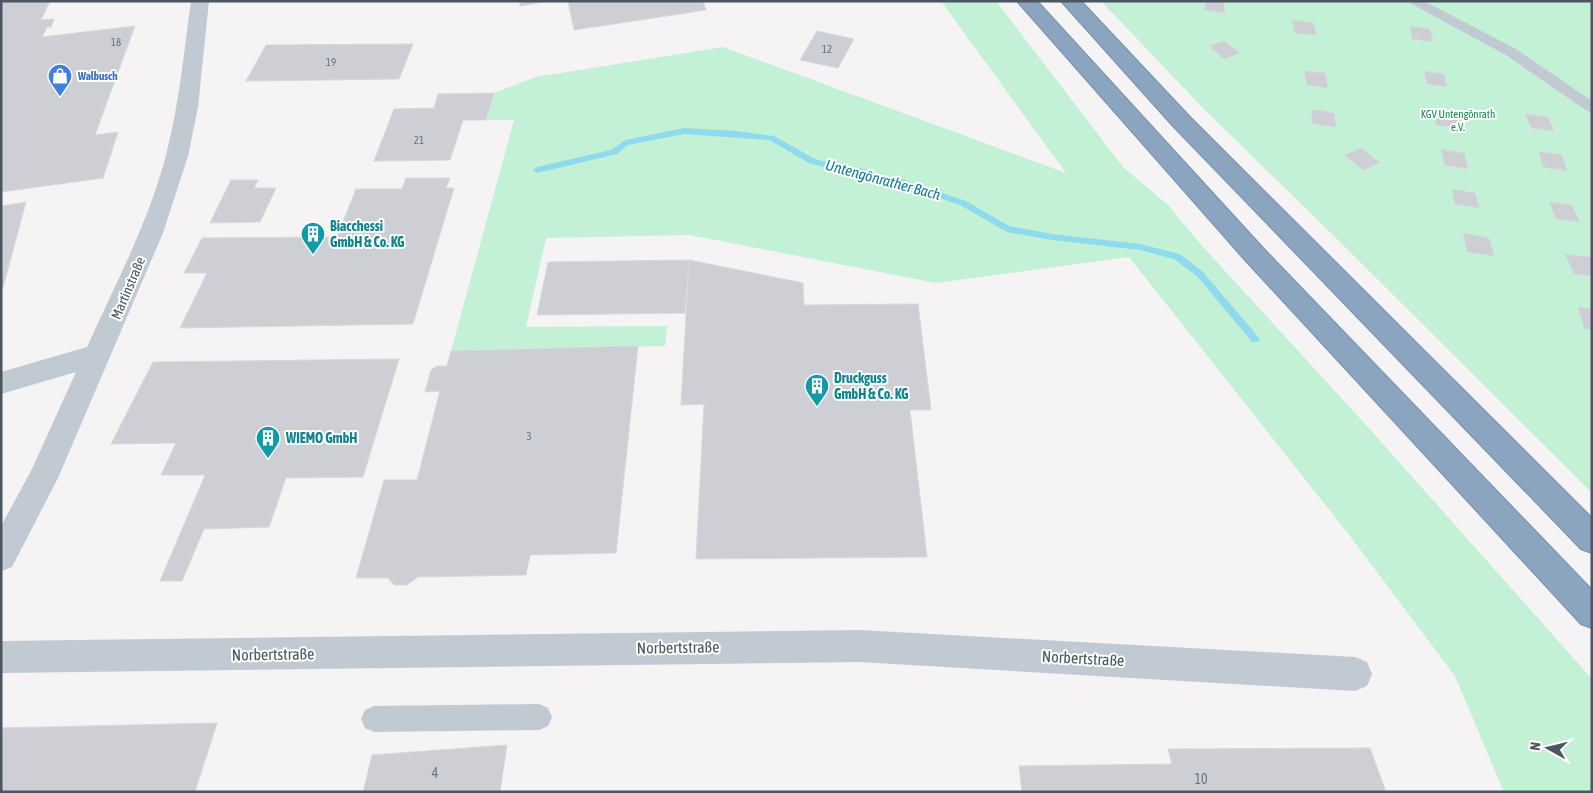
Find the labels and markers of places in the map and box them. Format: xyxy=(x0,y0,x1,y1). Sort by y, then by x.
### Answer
shop icon: Walbusch xyxy=(47,63,73,97)
place label: Walbusch xyxy=(77,70,118,82)
place label: Biacchessi GmbH & Co. KG xyxy=(330,218,405,250)
building icon: Biacchessi GmbH & Co. KG xyxy=(300,221,326,255)
place label: Druckguss GmbH & Co. KG xyxy=(834,370,909,402)
building icon: Druckguss GmbH & Co. KG xyxy=(804,373,830,407)
building icon: WIEMO GmbH xyxy=(255,425,281,459)
place label: WIEMO GmbH xyxy=(285,430,357,446)

